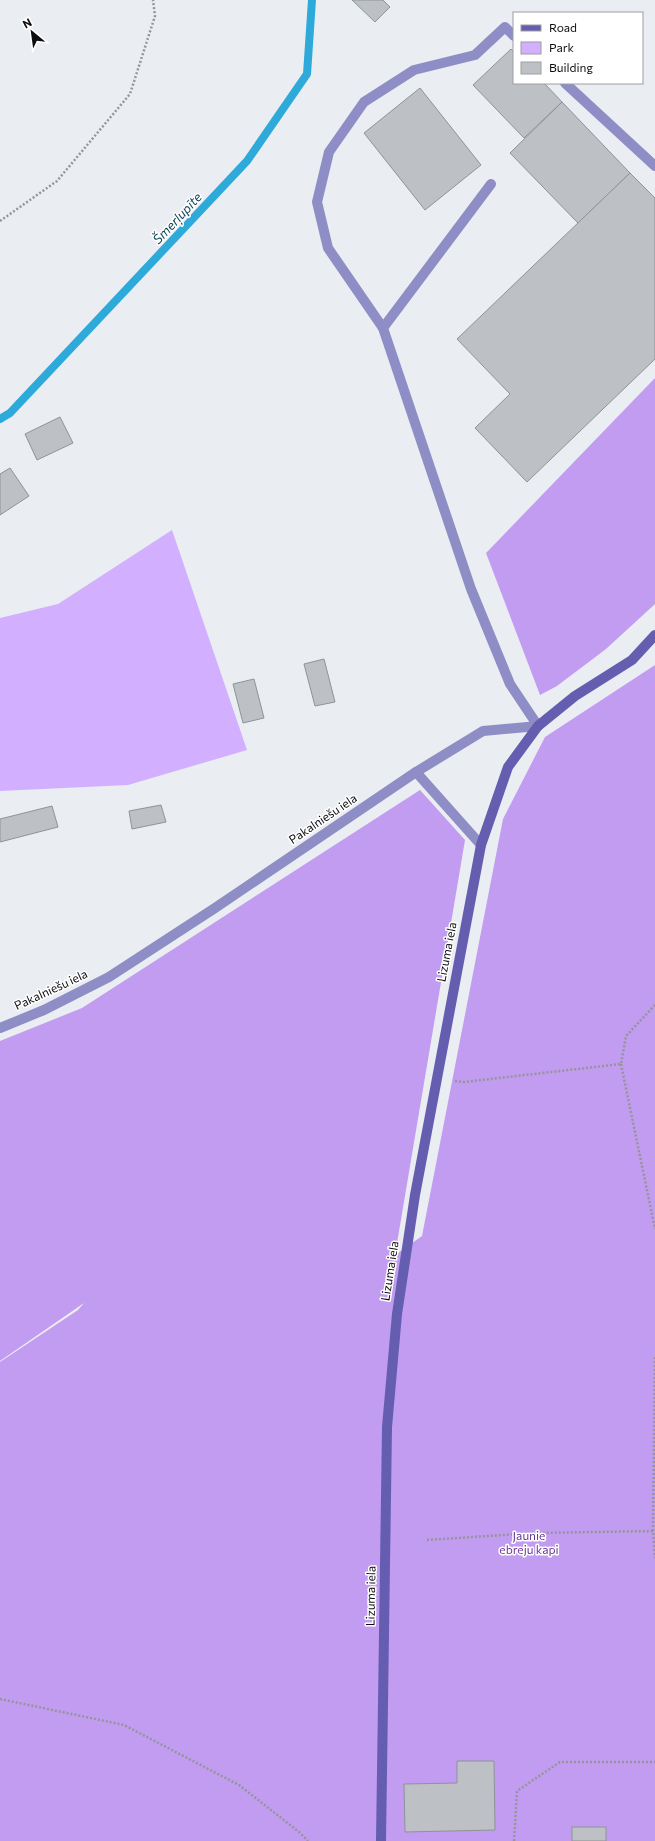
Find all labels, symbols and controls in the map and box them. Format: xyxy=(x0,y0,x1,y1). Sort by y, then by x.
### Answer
north arrow xyxy=(12,12,52,52)
legend xyxy=(513,12,643,84)
text: N xyxy=(20,15,34,31)
text: Road xyxy=(549,20,577,34)
text: Park xyxy=(549,40,575,54)
text: Building xyxy=(549,60,593,74)
water label: Šmerļupīte xyxy=(148,188,206,248)
street label: Pakalniešu iela xyxy=(286,790,359,846)
street label: Lizuma iela xyxy=(433,921,459,983)
street label: Pakalniešu iela xyxy=(12,966,89,1012)
street label: Lizuma iela xyxy=(377,1240,401,1302)
park label: Jaunie ebreju kapi xyxy=(499,1528,559,1556)
street label: Lizuma iela xyxy=(362,1566,378,1626)

